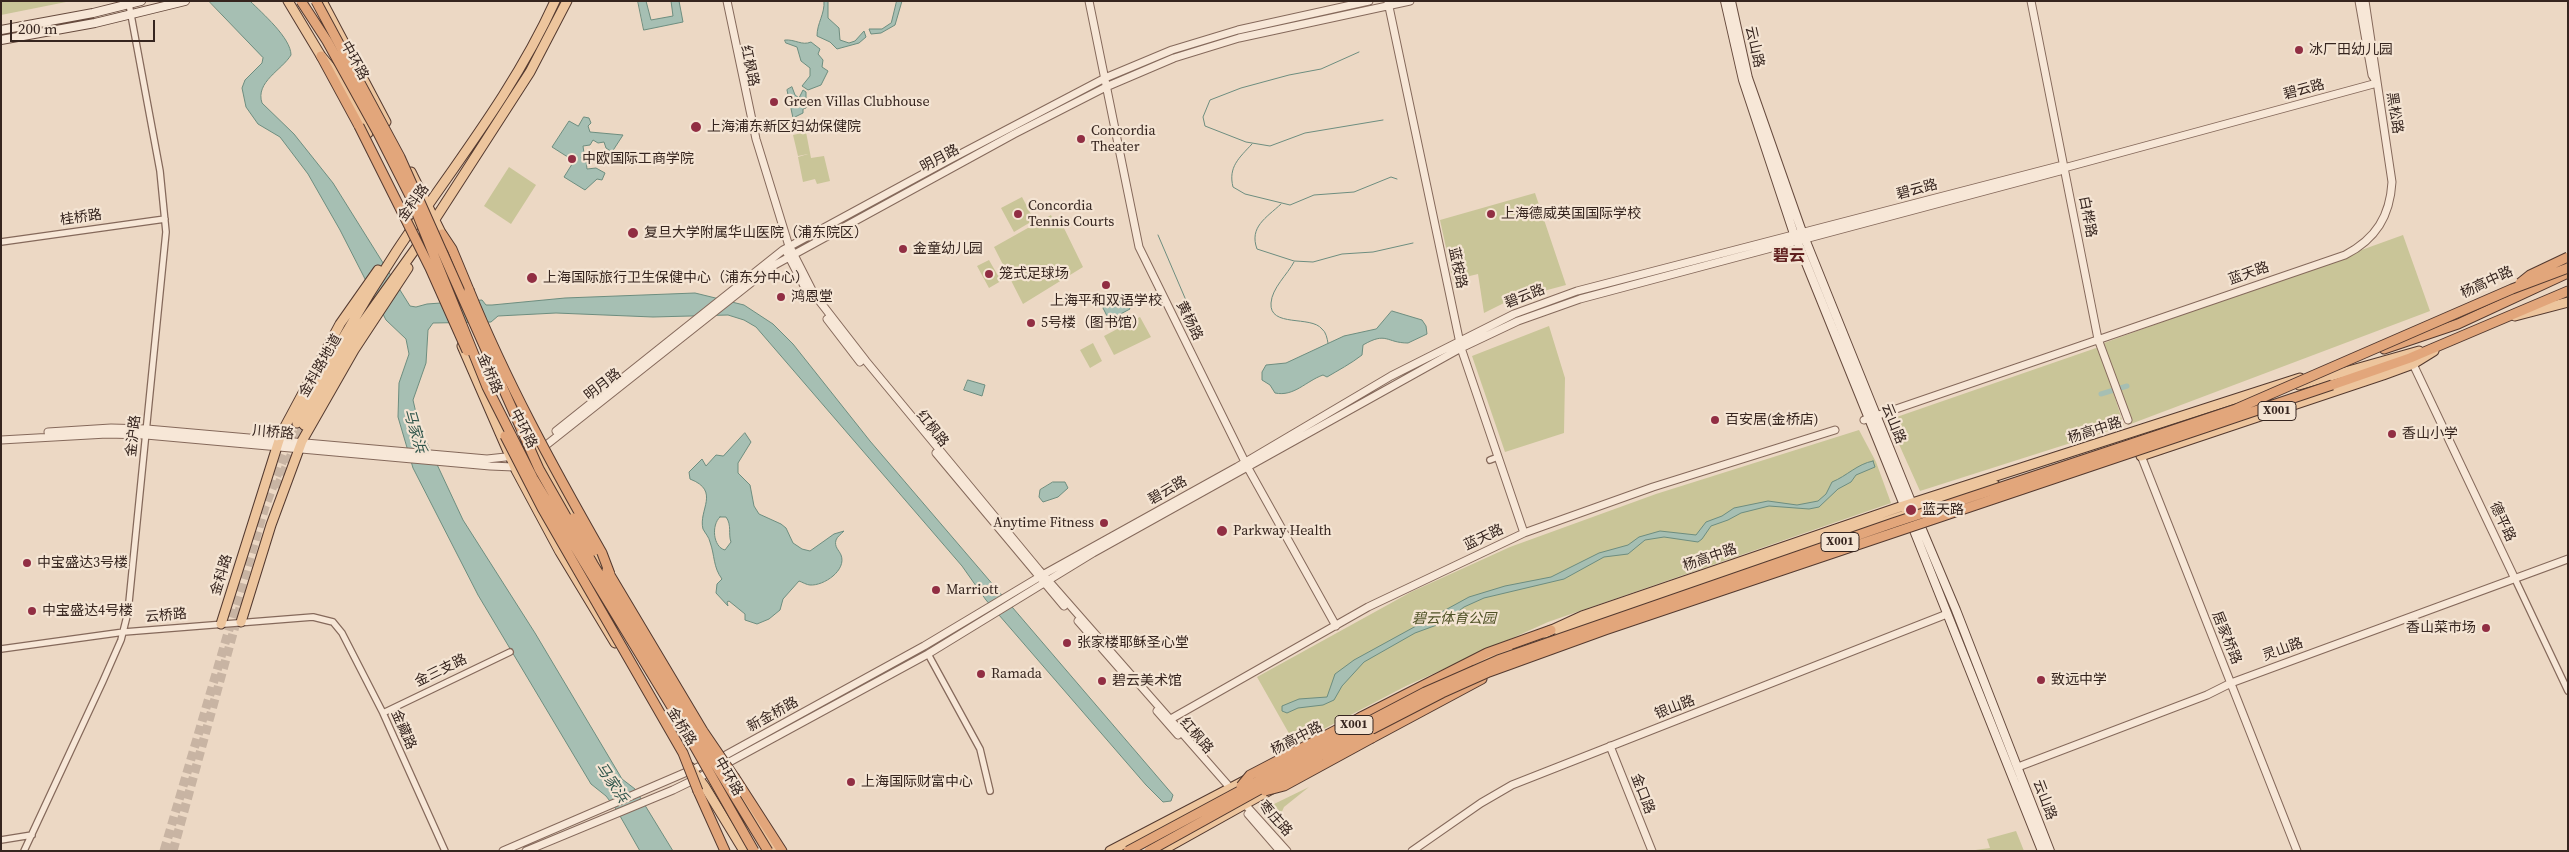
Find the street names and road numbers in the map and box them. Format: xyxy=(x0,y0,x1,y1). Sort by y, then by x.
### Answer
street label: 云山路 xyxy=(1741,25,1767,69)
street label: 中环路 xyxy=(336,39,372,83)
street label: 红枫路 xyxy=(736,44,762,88)
street label: 碧云路 xyxy=(2282,76,2326,104)
street label: 黑松路 xyxy=(2382,91,2406,135)
street label: 明月路 xyxy=(918,142,962,176)
street label: 碧云路 xyxy=(1895,176,1939,204)
street label: 金科路 xyxy=(395,181,433,225)
street label: 白桦路 xyxy=(2075,195,2099,239)
street label: 桂桥路 xyxy=(59,207,103,229)
street label: 蓝桉路 xyxy=(1444,246,1470,290)
street label: 蓝天路 xyxy=(2226,259,2272,289)
street label: 杨高中路 xyxy=(2458,264,2516,302)
street label: 碧云路 xyxy=(1502,282,1548,312)
street label: 黄杨路 xyxy=(1172,298,1206,344)
street label: 金科路地道 xyxy=(296,331,346,401)
street label: 金桥路 xyxy=(473,351,505,397)
street label: 明月路 xyxy=(581,365,625,405)
street label: 云山路 xyxy=(1877,401,1909,447)
road number: X001 xyxy=(2258,402,2296,421)
street label: 中环路 xyxy=(506,406,540,452)
street label: 红枫路 xyxy=(912,407,952,451)
street label: 金沪路 xyxy=(123,414,145,458)
street label: 杨高中路 xyxy=(2066,414,2124,448)
street label: 川桥路 xyxy=(251,423,295,443)
street label: 碧云路 xyxy=(1146,473,1190,509)
street label: 德平路 xyxy=(2486,499,2518,545)
street label: 蓝天路 xyxy=(1461,522,1507,554)
road number: X001 xyxy=(1821,532,1859,552)
street label: 杨高中路 xyxy=(1681,541,1739,575)
street label: 金科路 xyxy=(208,552,236,598)
street label: 云桥路 xyxy=(144,606,188,626)
street label: 居家桥路 xyxy=(2208,609,2244,667)
street label: 灵山路 xyxy=(2260,635,2306,665)
street label: 金三支路 xyxy=(412,651,470,691)
street label: 银山路 xyxy=(1652,693,1698,723)
street label: 新金桥路 xyxy=(744,694,802,736)
street label: 金桥路 xyxy=(663,705,699,749)
street label: 金藏路 xyxy=(387,707,419,753)
street label: 红枫路 xyxy=(1176,715,1216,757)
road number: X001 xyxy=(1335,716,1373,734)
street label: 杨高中路 xyxy=(1268,719,1326,759)
street label: 中环路 xyxy=(710,755,746,799)
street label: 金口路 xyxy=(1627,771,1657,817)
street label: 云山路 xyxy=(2029,777,2059,823)
street label: 枣庄路 xyxy=(1255,798,1295,840)

